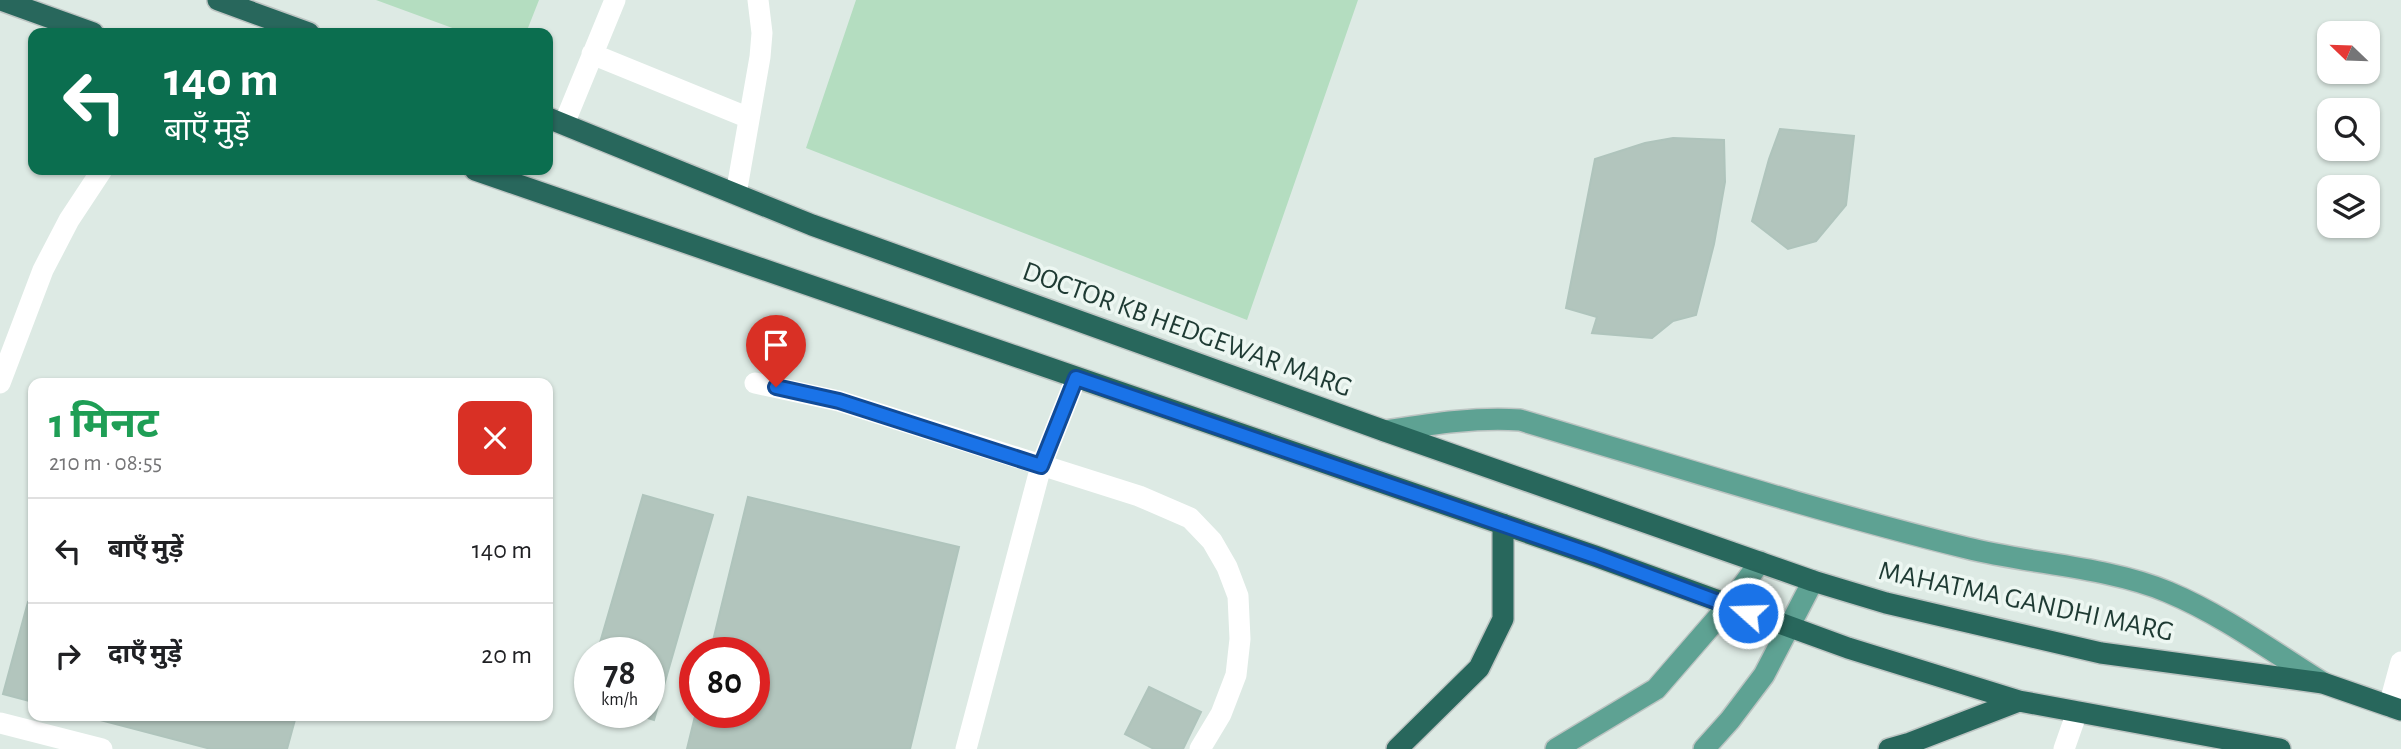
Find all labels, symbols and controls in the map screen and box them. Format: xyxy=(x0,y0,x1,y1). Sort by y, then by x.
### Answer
north arrow xyxy=(2317,21,2380,84)
map controls xyxy=(2317,21,2380,238)
icon: left xyxy=(49,56,140,147)
text: 140 m xyxy=(164,56,279,105)
button: search xyxy=(2317,98,2380,161)
text: बाएँ मुड़ें xyxy=(164,114,250,146)
button: layers xyxy=(2317,175,2380,238)
street label: DOCTOR KB HEDGEWAR MARG xyxy=(1019,257,1355,403)
pin xyxy=(746,315,806,387)
icon: arrive xyxy=(757,326,795,364)
button: close xyxy=(458,401,532,475)
text: 1 मिनट xyxy=(49,403,159,445)
text: 210 m · 08:55 xyxy=(49,452,162,475)
icon: left xyxy=(49,532,87,570)
text: बाएँ मुड़ें xyxy=(108,536,183,562)
text: 140 m xyxy=(472,537,532,563)
street label: MAHATMA GANDHI MARG xyxy=(1876,557,2176,647)
position arrow xyxy=(1711,576,1785,650)
icon: right xyxy=(49,637,87,675)
speed limit sign: 80 xyxy=(679,637,770,728)
text: दाएँ मुड़ें xyxy=(108,641,182,667)
text: 20 m xyxy=(481,642,532,668)
text: 78 xyxy=(603,656,636,691)
text: km/h xyxy=(601,691,638,709)

